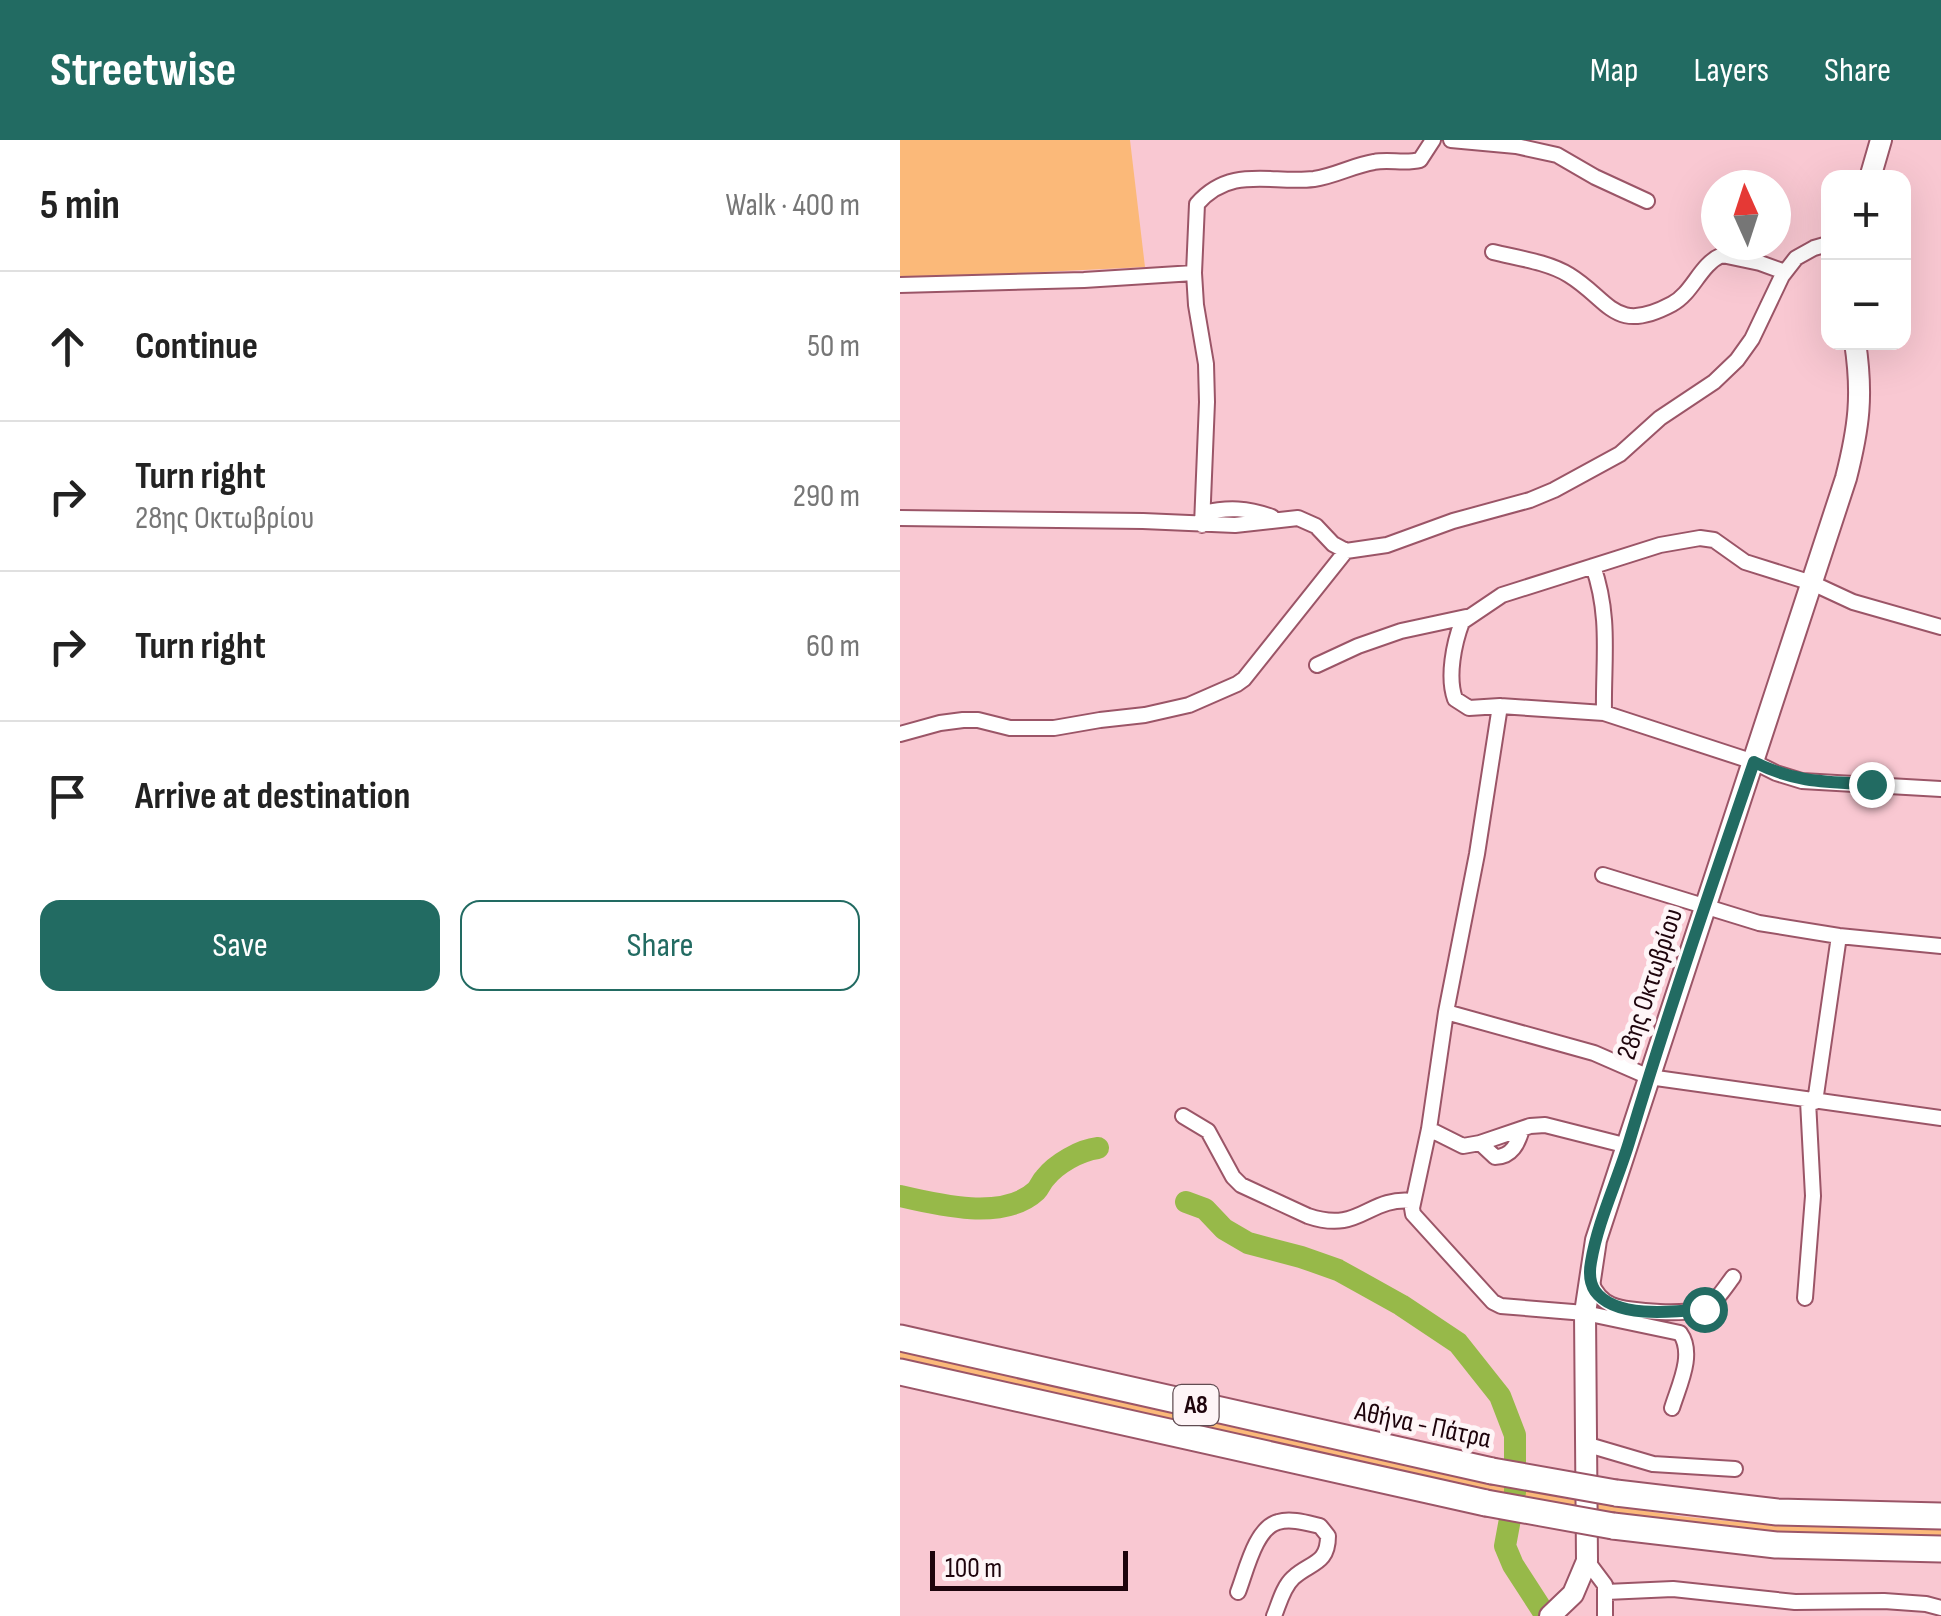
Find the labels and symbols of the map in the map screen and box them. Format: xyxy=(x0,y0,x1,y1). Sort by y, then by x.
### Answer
north arrow xyxy=(1701,170,1791,260)
route end xyxy=(1849,762,1895,808)
street label: 28ης Οκτωβρίου xyxy=(1610,904,1690,1064)
route start xyxy=(1682,1287,1728,1333)
road number: Α8 xyxy=(1174,1385,1218,1425)
street label: Αθήνα - Πάτρα xyxy=(1351,1394,1494,1456)
scale bar xyxy=(930,1546,1128,1590)

